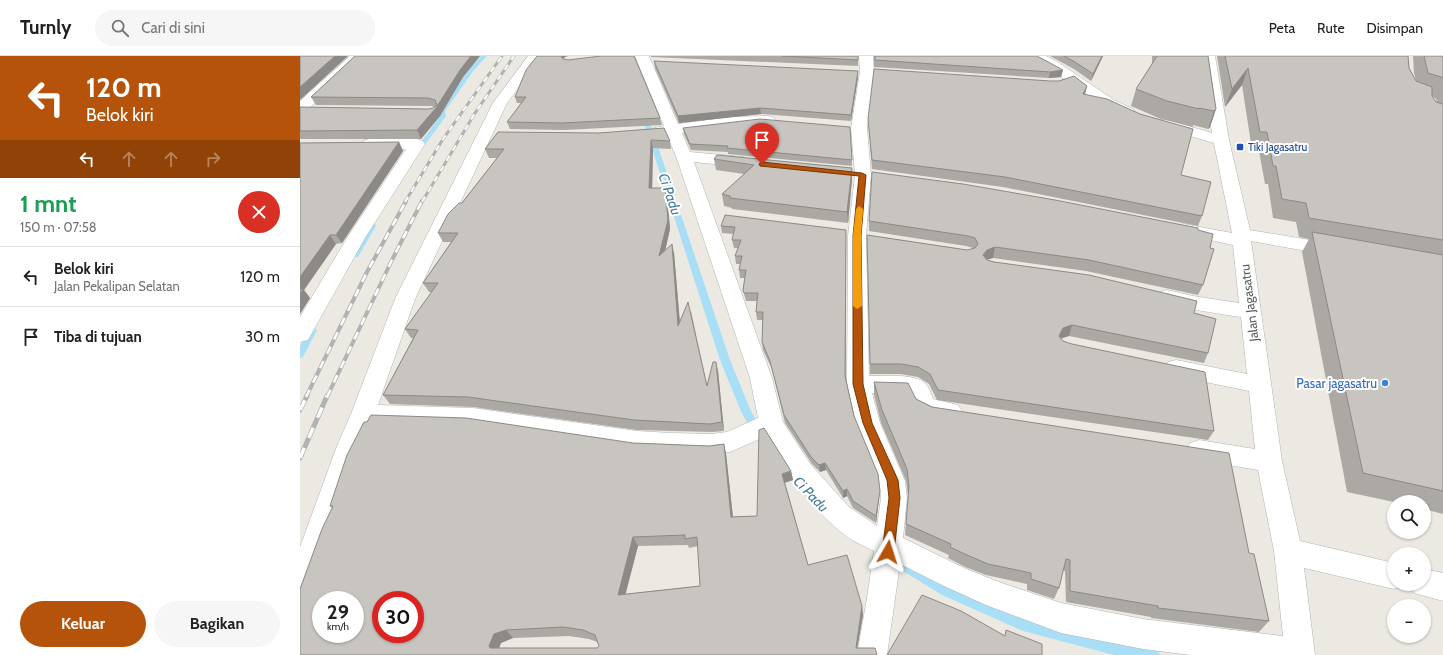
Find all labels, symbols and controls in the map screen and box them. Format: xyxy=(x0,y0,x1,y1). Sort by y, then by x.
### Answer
search box xyxy=(95,10,375,46)
text: Turnly xyxy=(20,16,71,39)
icon: search xyxy=(109,17,131,39)
text: Cari di sini xyxy=(141,19,205,37)
text: Peta xyxy=(1269,19,1295,37)
text: Rute xyxy=(1317,19,1345,37)
text: Disimpan xyxy=(1367,19,1423,37)
text: 120 m xyxy=(86,70,162,104)
icon: left xyxy=(20,72,72,124)
text: Belok kiri xyxy=(86,104,154,126)
pin xyxy=(745,123,779,164)
icon: arrive xyxy=(751,129,773,151)
place label: Tiki Jagasatru xyxy=(1248,140,1307,154)
marker: Tiki Jagasatru xyxy=(1235,142,1245,152)
icon: left xyxy=(76,148,98,170)
icon: ahead xyxy=(118,148,140,170)
icon: ahead xyxy=(160,148,182,170)
icon: right xyxy=(202,148,224,170)
water label: Ci Padu xyxy=(654,171,686,217)
text: 1 mnt xyxy=(20,189,76,218)
button: close xyxy=(238,191,280,233)
text: 150 m · 07:58 xyxy=(20,219,97,235)
text: Belok kiri xyxy=(54,260,114,278)
street label: Jalan Jagasatru xyxy=(1236,263,1262,344)
icon: left xyxy=(20,266,42,288)
text: 120 m xyxy=(240,268,280,286)
text: Jalan Pekalipan Selatan xyxy=(54,278,180,294)
icon: arrive xyxy=(20,326,42,348)
text: Tiba di tujuan xyxy=(54,328,142,346)
text: 30 m xyxy=(245,328,280,346)
place label: Pasar jagasatru xyxy=(1296,375,1377,392)
marker: Pasar jagasatru xyxy=(1380,378,1390,388)
water label: Ci Padu xyxy=(790,472,833,516)
map controls xyxy=(1387,495,1431,643)
button: search xyxy=(1387,495,1431,539)
position arrow xyxy=(867,531,909,573)
button: + xyxy=(1387,547,1431,591)
speed limit sign: 30 xyxy=(372,591,424,643)
button: − xyxy=(1387,599,1431,643)
text: 29 xyxy=(327,600,349,624)
button: Keluar xyxy=(20,601,146,647)
button: Bagikan xyxy=(154,601,280,647)
text: km/h xyxy=(327,620,349,633)

